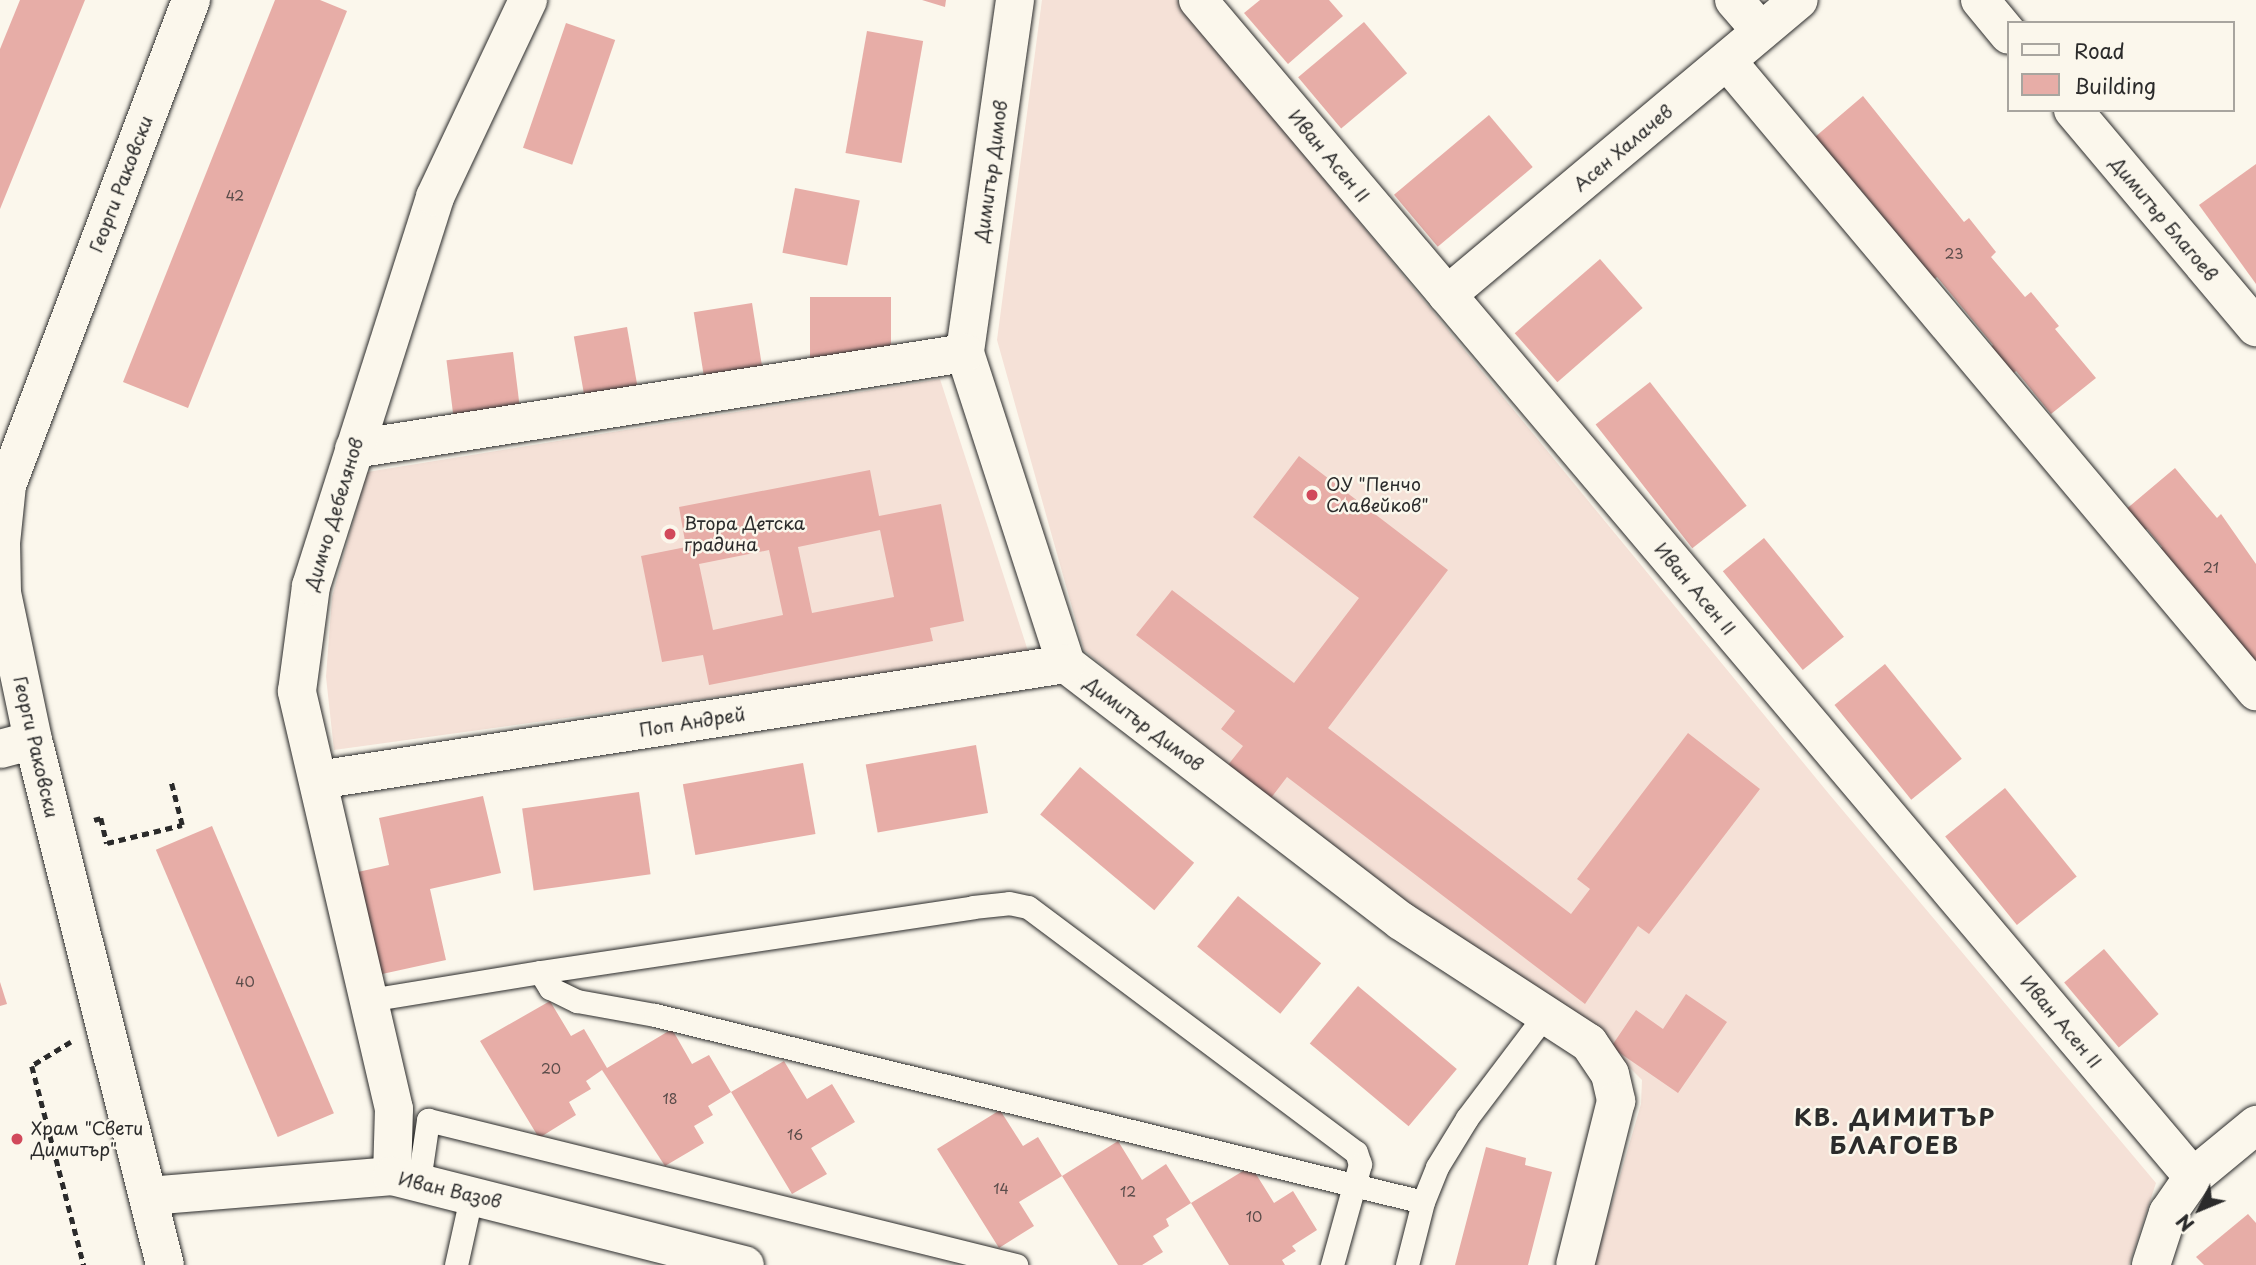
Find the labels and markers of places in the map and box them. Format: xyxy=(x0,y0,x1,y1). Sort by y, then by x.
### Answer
place label: ОУ "Пенчо Славейков" xyxy=(1326,474,1429,516)
marker: ОУ "Пенчо Славейков" xyxy=(1304,487,1320,503)
place label: Втора Детска градина xyxy=(684,513,805,556)
marker: Втора Детска градина xyxy=(662,526,678,542)
place label: Храм "Свети Димитър" xyxy=(31,1118,143,1160)
marker: Храм "Свети Димитър" xyxy=(9,1131,25,1147)

